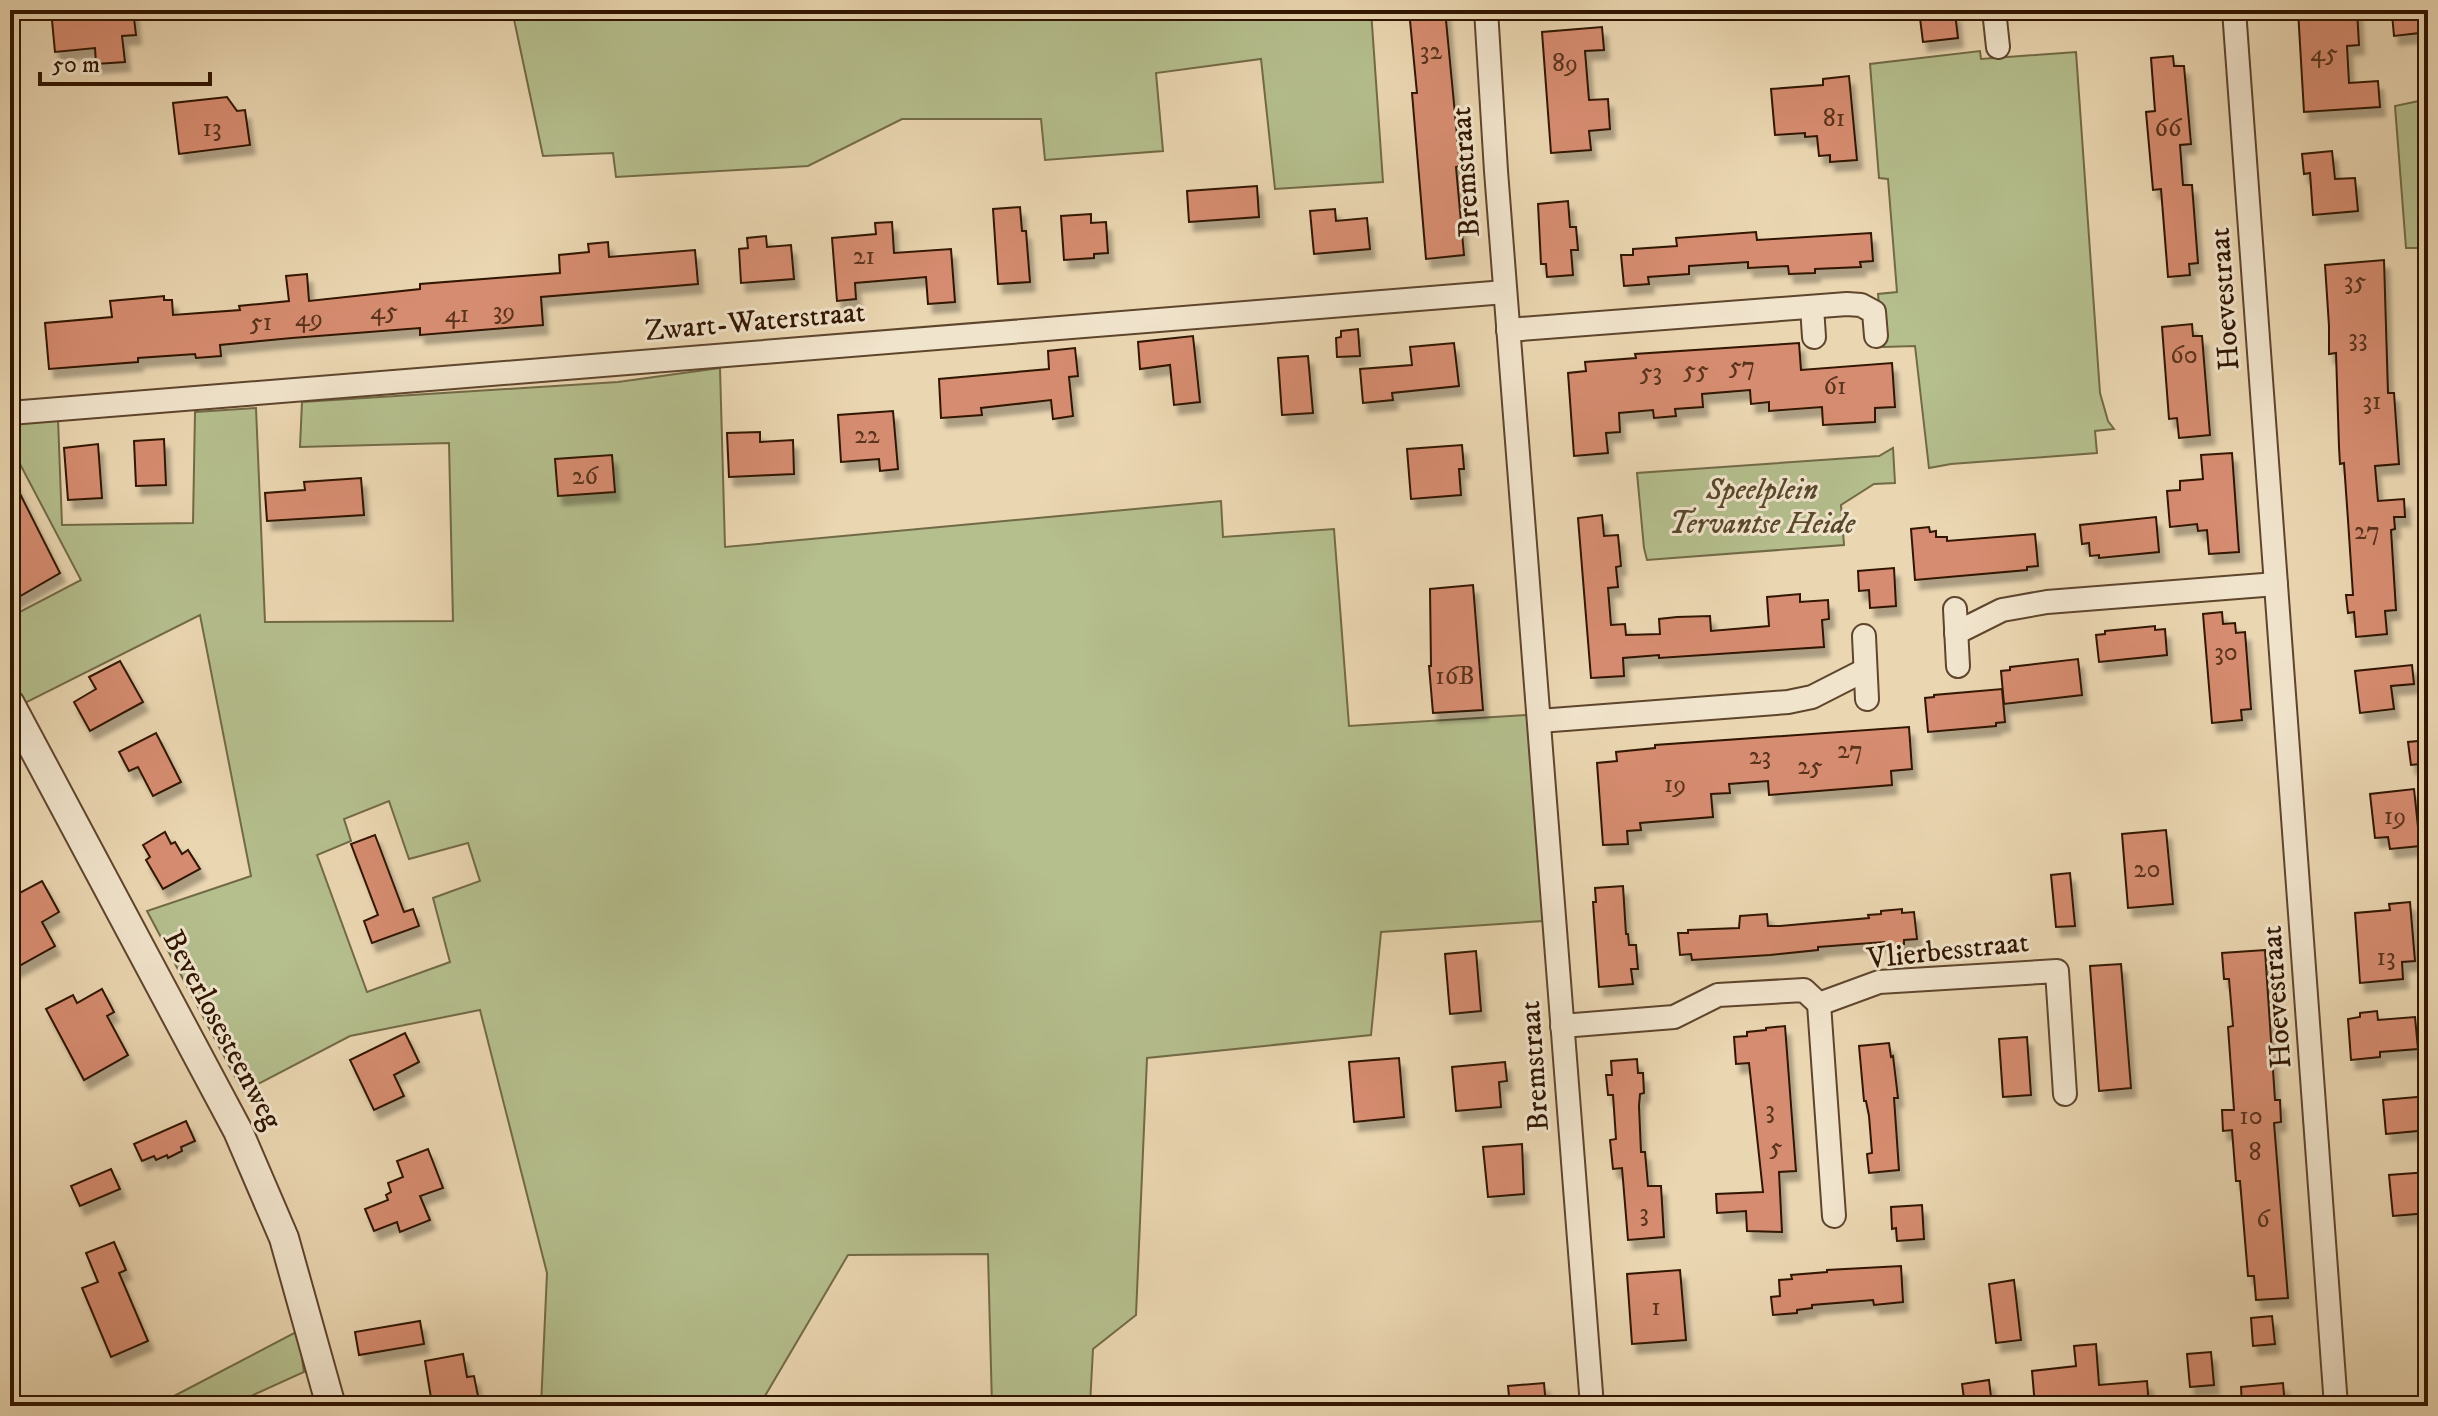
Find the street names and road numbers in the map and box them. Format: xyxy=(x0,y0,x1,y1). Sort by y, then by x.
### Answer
street label: Bremstraat xyxy=(1443,105,1489,239)
street label: Hoevestraat xyxy=(2202,226,2248,372)
street label: Zwart-Waterstraat xyxy=(643,294,867,350)
street label: Beverlosesteenweg xyxy=(154,924,290,1136)
street label: Vlierbesstraat xyxy=(1864,924,2031,978)
street label: Hoevestraat xyxy=(2254,924,2300,1070)
street label: Bremstraat xyxy=(1512,999,1558,1133)

